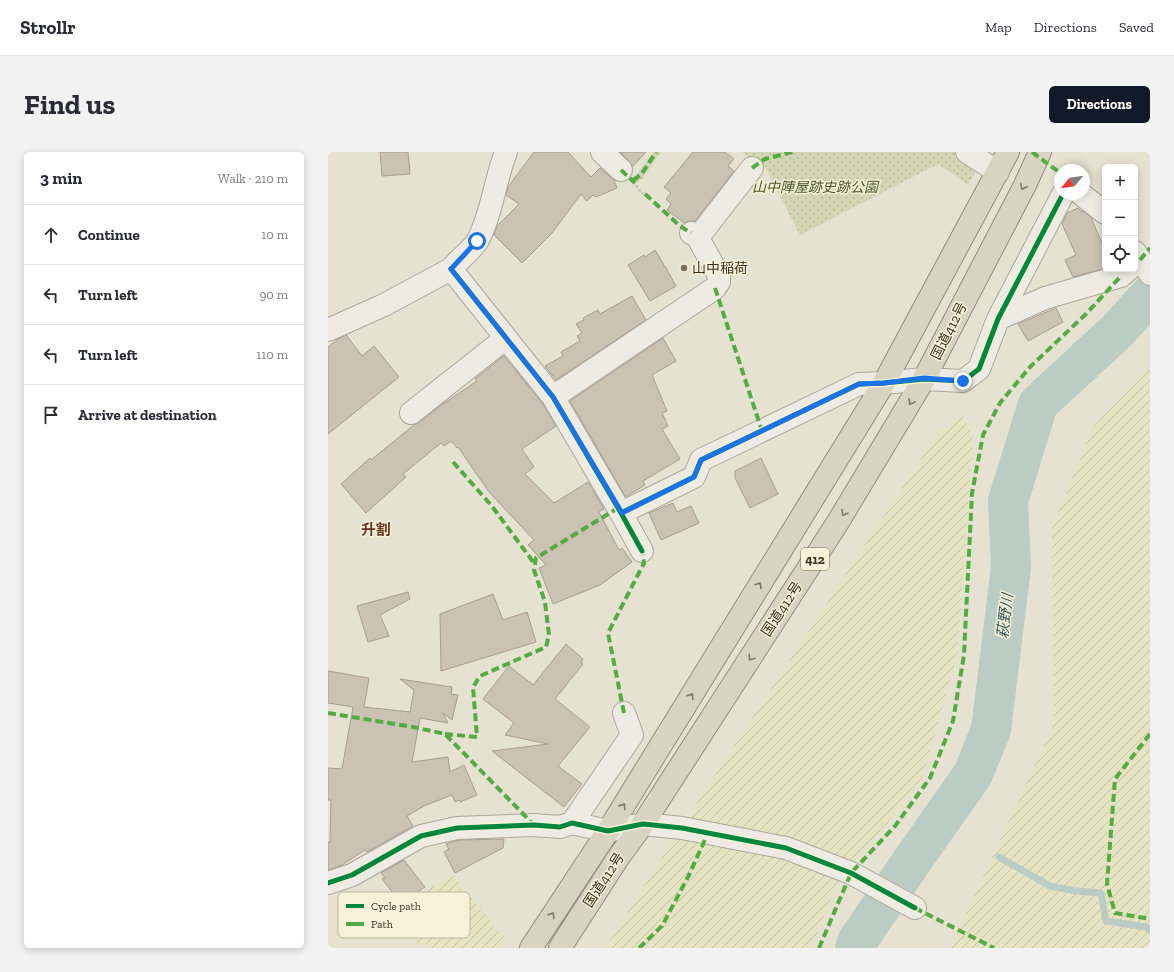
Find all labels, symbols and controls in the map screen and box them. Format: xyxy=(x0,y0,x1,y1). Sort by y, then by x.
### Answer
text: Strollr xyxy=(20,16,76,39)
text: Map xyxy=(985,19,1012,36)
text: Directions xyxy=(1034,19,1097,36)
text: Saved xyxy=(1119,19,1154,36)
button: Directions xyxy=(1049,86,1150,123)
text: Find us xyxy=(24,88,115,121)
north arrow xyxy=(1054,164,1090,200)
map controls xyxy=(1102,164,1138,272)
button: + xyxy=(1102,164,1138,200)
text: 3 min xyxy=(40,168,82,188)
text: Walk · 210 m xyxy=(218,171,288,186)
park label: 山中陣屋跡史跡公園 xyxy=(752,179,880,196)
one-way arrow xyxy=(1020,183,1028,191)
button: − xyxy=(1102,200,1138,236)
icon: ahead xyxy=(40,224,62,246)
text: Continue xyxy=(78,226,140,244)
text: 10 m xyxy=(261,227,288,242)
route start xyxy=(468,232,486,250)
button: locate xyxy=(1102,236,1138,272)
place label: 山中稲荷 xyxy=(692,260,748,277)
marker: 山中稲荷 xyxy=(679,263,689,273)
icon: left xyxy=(40,284,62,306)
text: Turn left xyxy=(78,286,138,304)
text: 90 m xyxy=(259,287,288,302)
street label: 国道412号 xyxy=(927,299,971,363)
icon: left xyxy=(40,344,62,366)
text: Turn left xyxy=(78,346,138,364)
text: 110 m xyxy=(256,347,288,362)
route end xyxy=(954,372,972,390)
one-way arrow xyxy=(908,398,915,405)
icon: arrive xyxy=(40,404,62,426)
text: Arrive at destination xyxy=(78,406,217,424)
one-way arrow xyxy=(841,509,848,516)
district label: 升割 xyxy=(361,521,391,539)
road number: 412 xyxy=(801,548,829,570)
street label: 国道412号 xyxy=(758,578,806,640)
one-way arrow xyxy=(755,582,762,589)
water label: 萩野川 xyxy=(993,591,1017,639)
one-way arrow xyxy=(748,654,755,661)
one-way arrow xyxy=(686,693,694,700)
one-way arrow xyxy=(618,803,625,810)
street label: 国道412号 xyxy=(580,849,628,911)
legend xyxy=(338,892,470,938)
text: Cycle path xyxy=(371,900,422,913)
one-way arrow xyxy=(547,913,554,920)
text: Path xyxy=(371,918,394,931)

